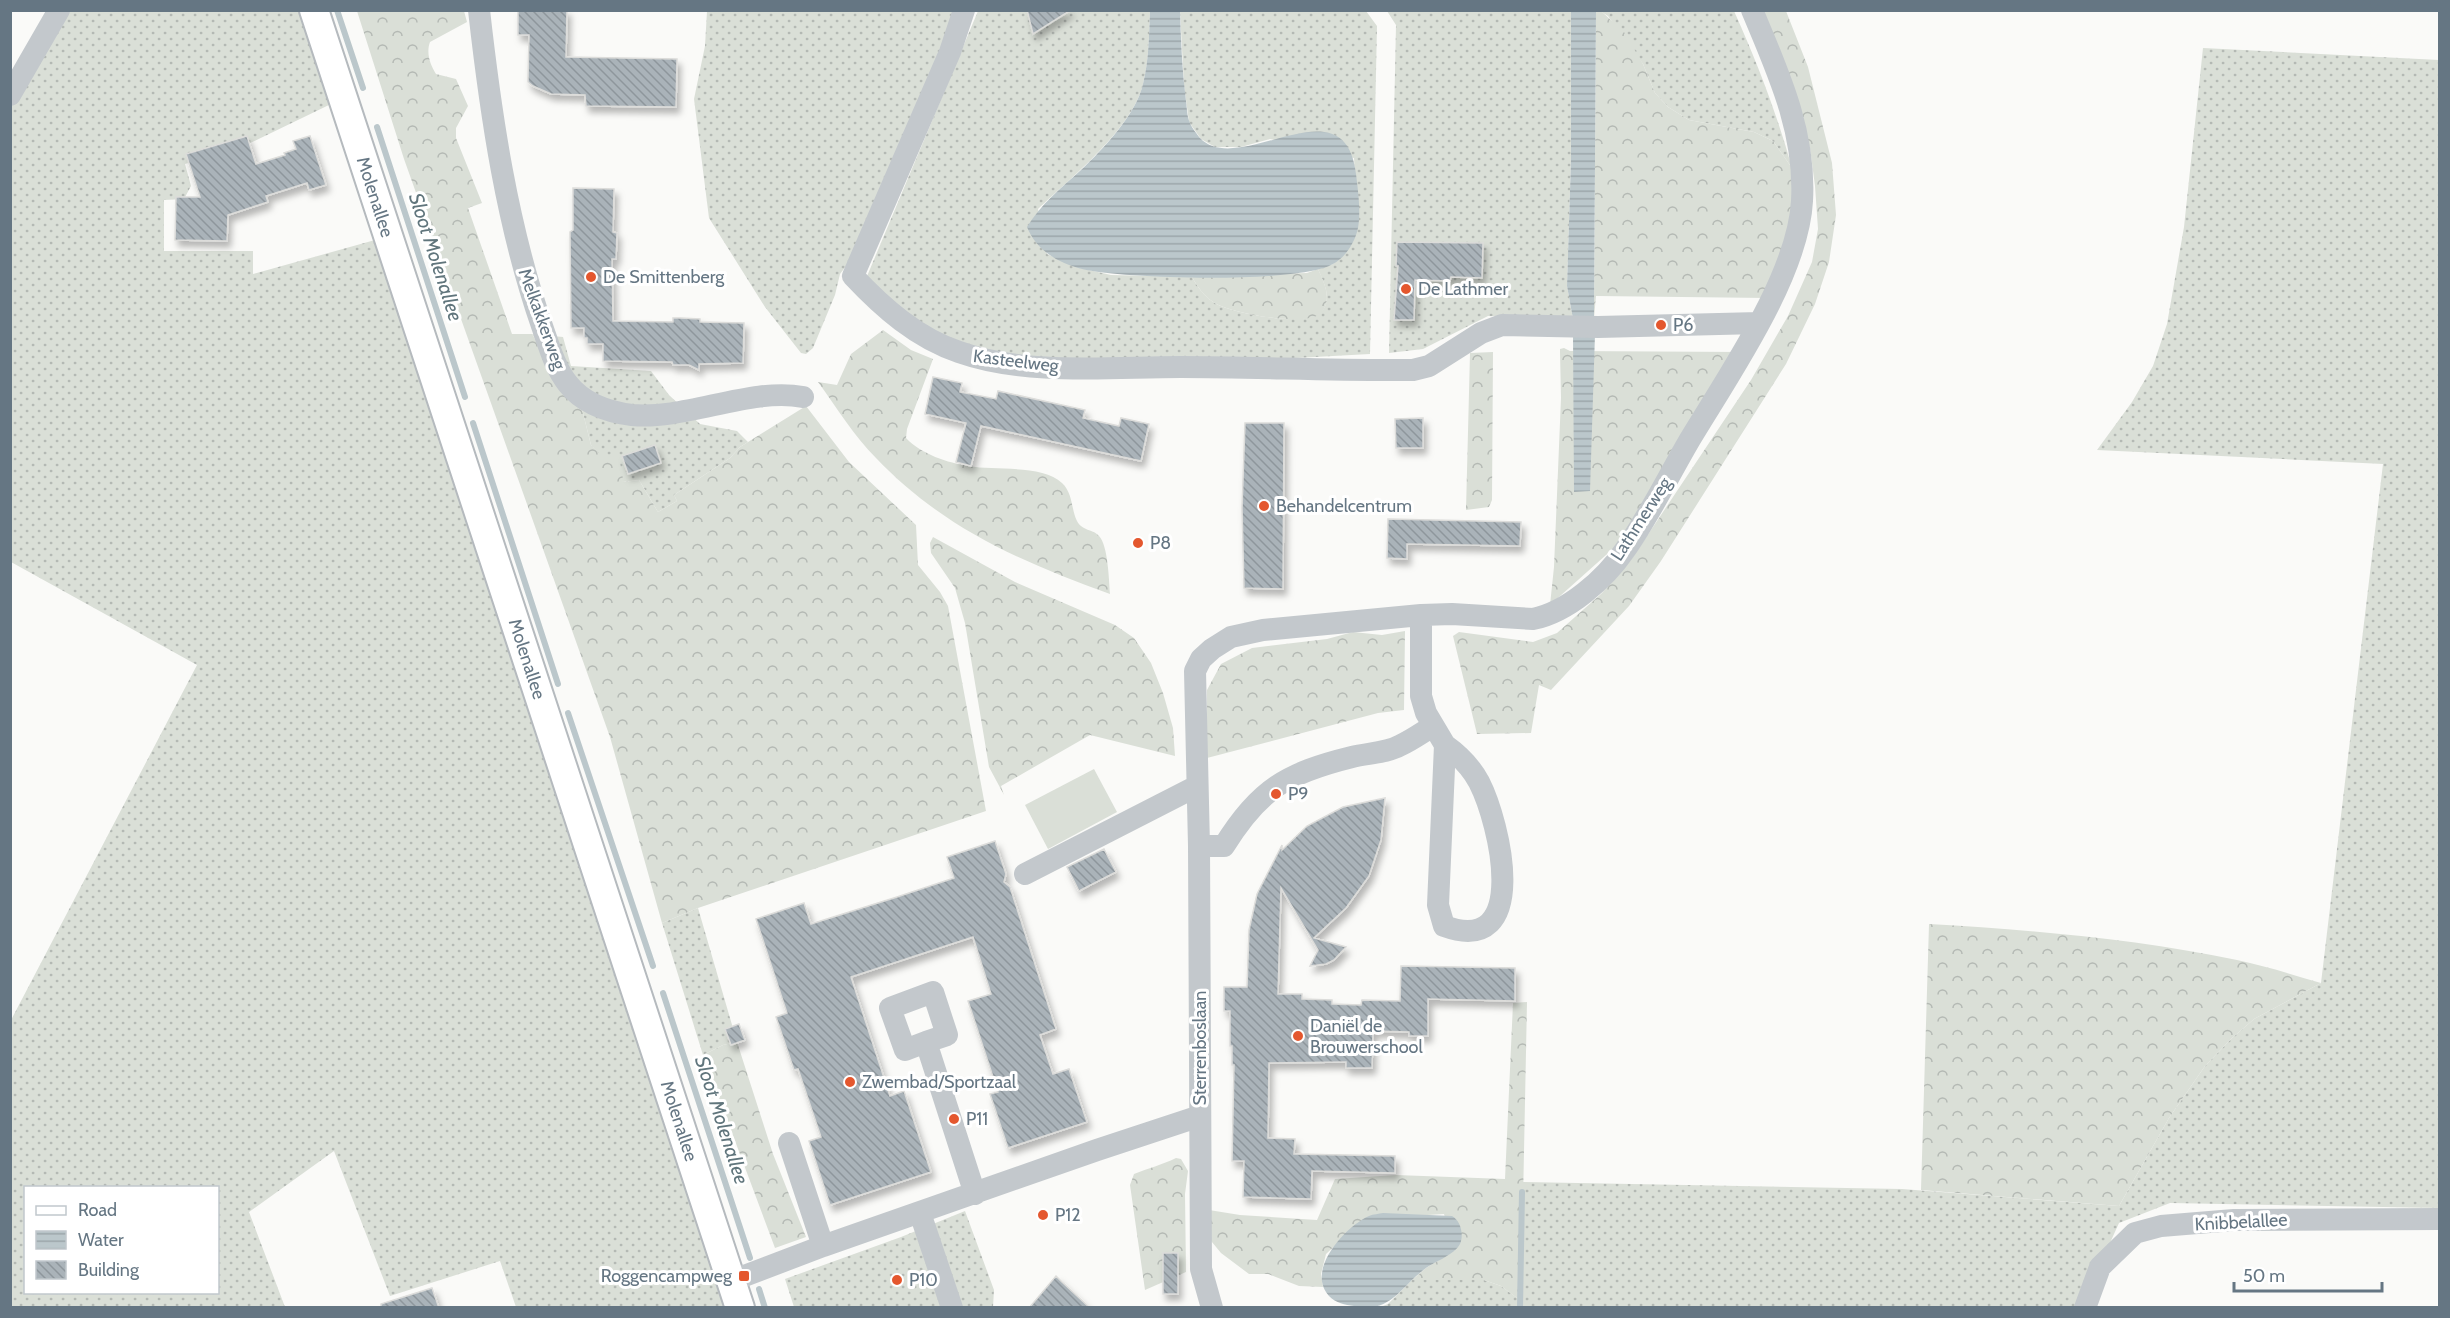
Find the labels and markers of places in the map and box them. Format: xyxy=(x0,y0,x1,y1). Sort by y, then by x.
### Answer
place label: De Smittenberg xyxy=(603,266,725,288)
marker: De Smittenberg xyxy=(584,270,598,284)
place label: De Lathmer xyxy=(1418,278,1509,300)
marker: De Lathmer xyxy=(1399,282,1413,296)
place label: P6 xyxy=(1673,314,1694,336)
marker: P6 xyxy=(1654,318,1668,332)
place label: Behandelcentrum xyxy=(1276,495,1412,517)
marker: Behandelcentrum xyxy=(1257,499,1271,513)
place label: P8 xyxy=(1150,532,1171,554)
marker: P8 xyxy=(1131,536,1145,550)
place label: P9 xyxy=(1288,783,1309,805)
marker: P9 xyxy=(1269,787,1283,801)
place label: Daniël de Brouwerschool xyxy=(1310,1015,1423,1058)
marker: Daniël de Brouwerschool xyxy=(1291,1029,1305,1043)
place label: Zwembad/Sportzaal xyxy=(862,1071,1017,1093)
marker: Zwembad/Sportzaal xyxy=(843,1075,857,1089)
place label: P11 xyxy=(966,1108,988,1130)
marker: P11 xyxy=(947,1112,961,1126)
place label: P12 xyxy=(1055,1204,1081,1226)
marker: P12 xyxy=(1036,1208,1050,1222)
place label: Roggencampweg xyxy=(601,1265,733,1287)
marker: Roggencampweg xyxy=(737,1269,751,1283)
place label: P10 xyxy=(909,1269,938,1291)
marker: P10 xyxy=(890,1273,904,1287)

